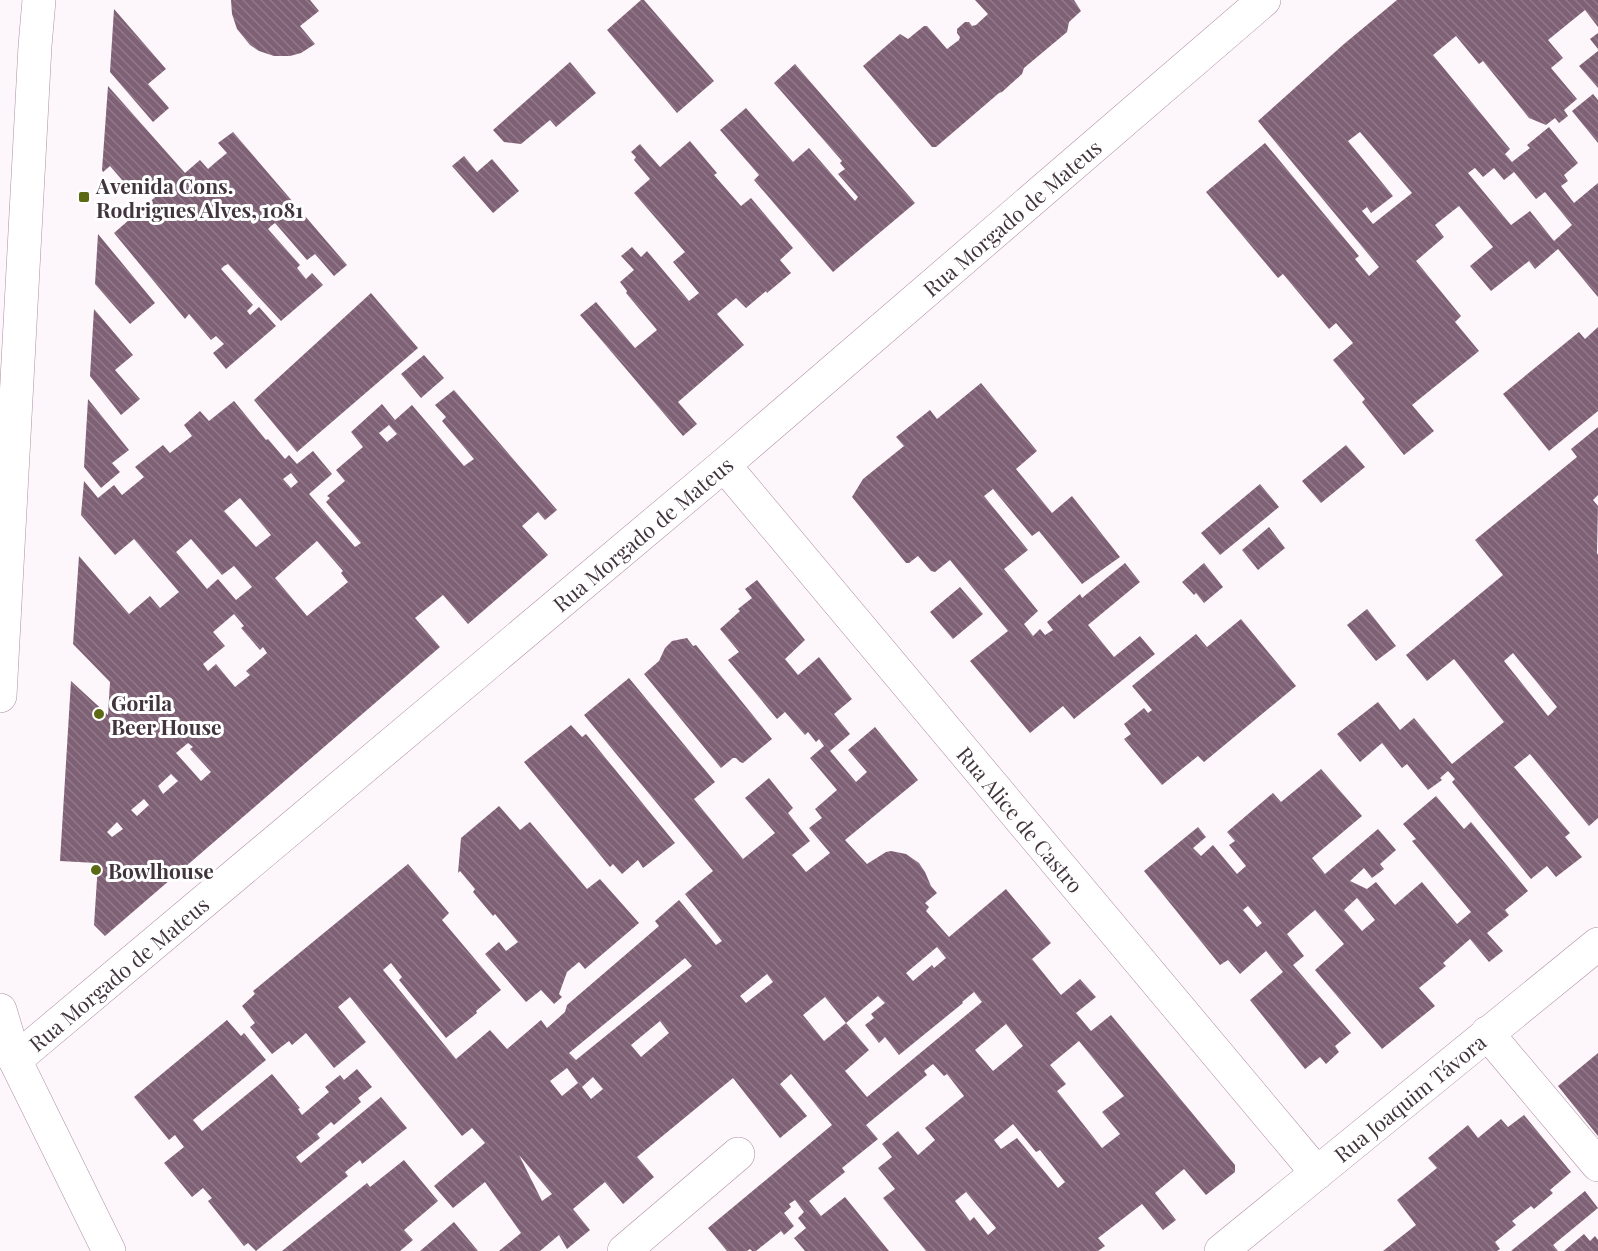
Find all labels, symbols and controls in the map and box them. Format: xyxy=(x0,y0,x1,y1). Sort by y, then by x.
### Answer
street label: Rua Morgado de Mateus xyxy=(916,133,1107,302)
place label: Avenida Cons. Rodrigues Alves, 1081 xyxy=(95,171,303,223)
marker: Avenida Cons. Rodrigues Alves, 1081 xyxy=(77,190,91,204)
street label: Rua Morgado de Mateus xyxy=(546,450,738,617)
place label: Gorila Beer House xyxy=(111,688,222,740)
marker: Gorila Beer House xyxy=(92,707,106,721)
street label: Rua Alice de Castro xyxy=(951,740,1090,898)
place label: Bowlhouse xyxy=(108,856,214,884)
marker: Bowlhouse xyxy=(89,863,103,877)
street label: Rua Morgado de Mateus xyxy=(23,890,214,1057)
street label: Rua Joaquim Távora xyxy=(1328,1027,1492,1168)

